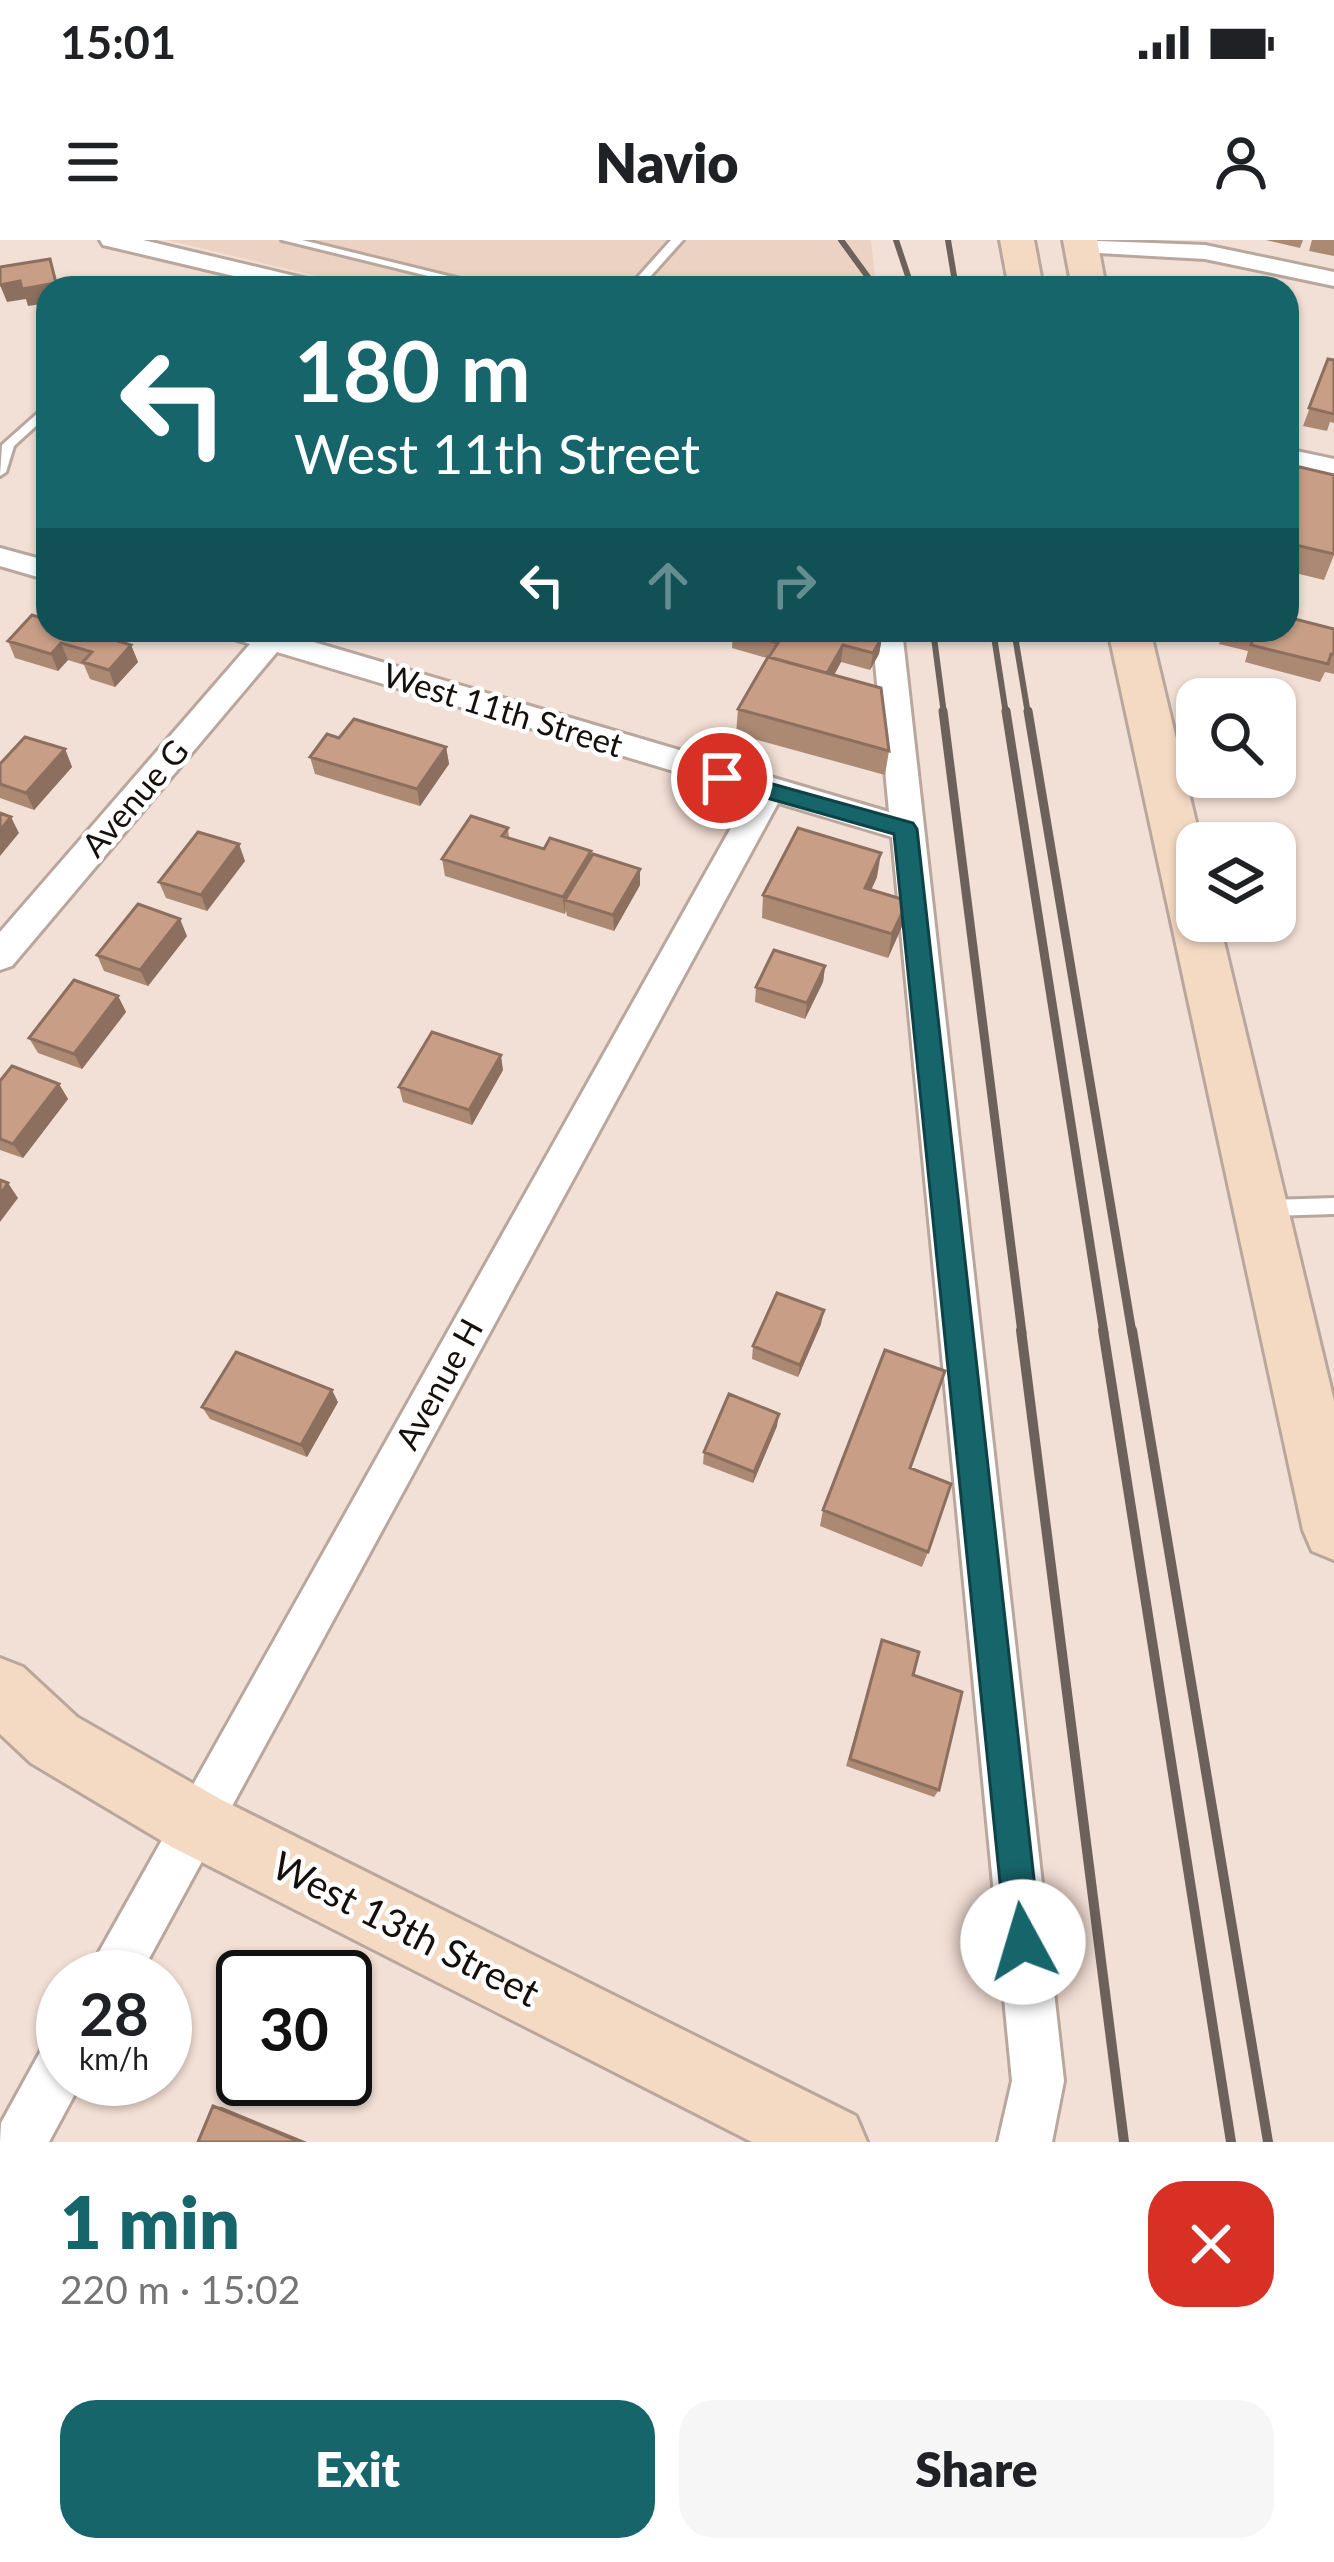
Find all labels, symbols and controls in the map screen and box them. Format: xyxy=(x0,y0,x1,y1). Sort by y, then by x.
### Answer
text: 15:01 xyxy=(60,15,176,69)
icon: menu xyxy=(60,129,126,195)
icon: person xyxy=(1208,129,1274,195)
text: Navio xyxy=(595,130,739,195)
text: 180 m xyxy=(294,319,531,420)
icon: left xyxy=(96,324,252,480)
text: West 11th Street xyxy=(294,421,700,486)
icon: left xyxy=(509,552,575,618)
icon: ahead xyxy=(635,552,701,618)
icon: right xyxy=(761,552,827,618)
street label: West 11th Street xyxy=(379,654,628,764)
map controls xyxy=(1176,678,1296,942)
button: search xyxy=(1176,678,1296,798)
pin xyxy=(671,727,773,829)
street label: Avenue G xyxy=(73,731,196,864)
icon: arrive xyxy=(689,745,755,811)
button: layers xyxy=(1176,822,1296,942)
street label: Avenue H xyxy=(386,1311,490,1456)
street label: West 13th Street xyxy=(265,1841,548,2015)
position arrow xyxy=(960,1879,1086,2005)
speed limit sign: 30 xyxy=(216,1950,372,2106)
text: 28 xyxy=(79,1977,149,2049)
text: km/h xyxy=(79,2040,149,2076)
text: 1 min xyxy=(60,2178,240,2264)
button: close xyxy=(1148,2181,1274,2307)
text: 220 m · 15:02 xyxy=(60,2266,300,2312)
button: Exit xyxy=(60,2400,655,2538)
button: Share xyxy=(679,2400,1274,2538)

